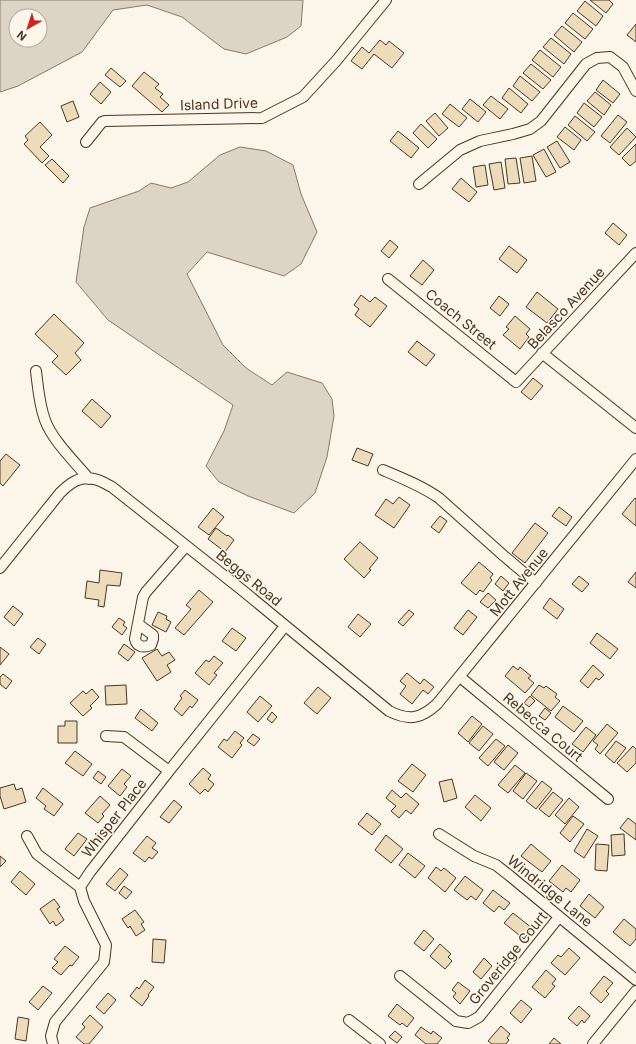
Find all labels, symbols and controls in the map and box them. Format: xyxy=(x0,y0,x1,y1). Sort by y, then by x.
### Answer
north arrow xyxy=(8,8,48,48)
text: N xyxy=(14,28,29,44)
street label: Island Drive xyxy=(180,94,258,113)
street label: Belasco Avenue xyxy=(523,263,608,352)
street label: Coach Street xyxy=(422,285,501,353)
street label: Mott Avenue xyxy=(486,544,551,619)
street label: Beggs Road xyxy=(213,546,286,609)
street label: Rebecca Court xyxy=(500,688,587,765)
street label: Whisper Place xyxy=(78,775,150,860)
street label: Windridge Lane xyxy=(504,851,596,930)
street label: Groveridge Court xyxy=(465,908,550,1008)

